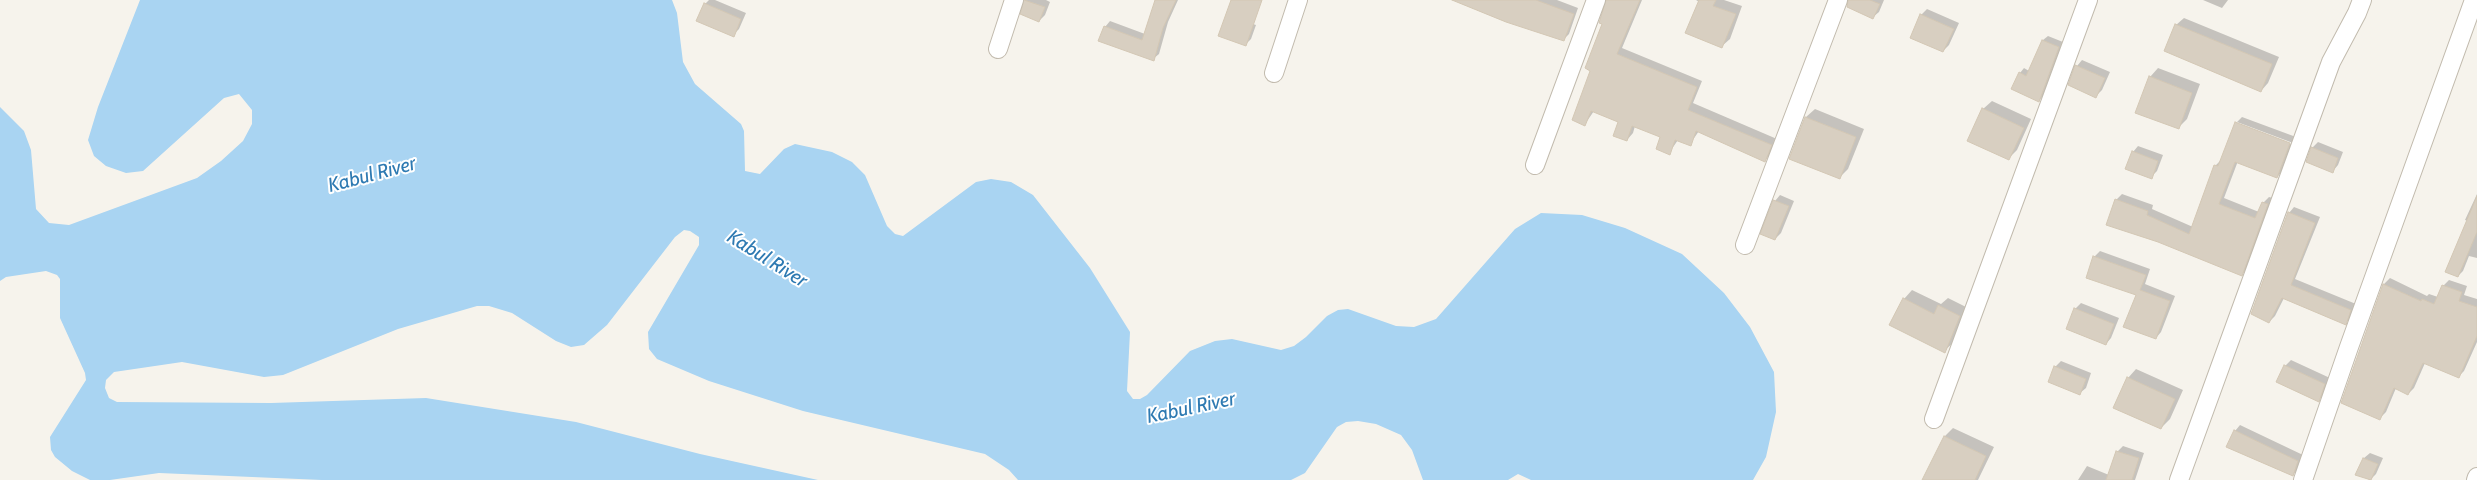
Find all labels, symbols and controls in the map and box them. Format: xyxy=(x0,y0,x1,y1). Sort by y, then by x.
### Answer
water label: Kabul River xyxy=(325,152,419,198)
water label: Kabul River xyxy=(722,225,812,293)
water label: Kabul River xyxy=(1144,387,1238,429)

